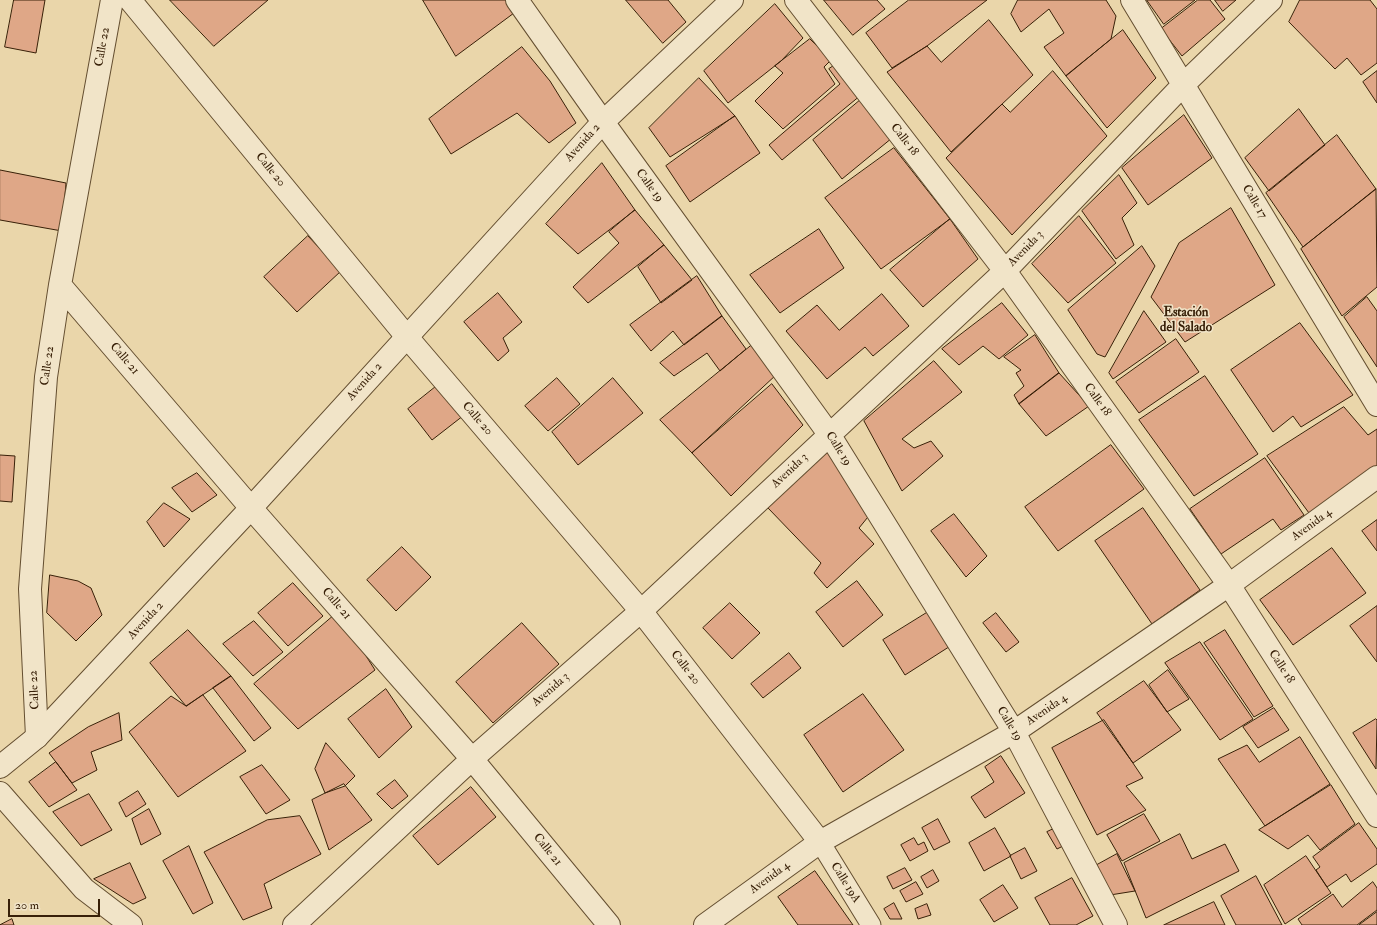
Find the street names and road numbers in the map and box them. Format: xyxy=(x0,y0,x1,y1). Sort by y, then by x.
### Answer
street label: Calle 22 xyxy=(92,26,114,68)
street label: Avenida 2 xyxy=(562,121,604,165)
street label: Calle 18 xyxy=(887,121,921,159)
street label: Calle 20 xyxy=(252,150,288,190)
street label: Calle 19 xyxy=(632,167,666,205)
street label: Calle 17 xyxy=(1238,182,1270,222)
street label: Avenida 3 xyxy=(1005,228,1047,270)
street label: Calle 21 xyxy=(106,340,142,378)
street label: Calle 22 xyxy=(38,345,58,387)
street label: Avenida 2 xyxy=(344,360,386,404)
street label: Calle 18 xyxy=(1080,381,1114,419)
street label: Calle 20 xyxy=(459,399,495,439)
street label: Calle 19 xyxy=(822,429,854,469)
street label: Avenida 3 xyxy=(769,450,811,492)
street label: Avenida 4 xyxy=(1289,505,1335,545)
street label: Calle 21 xyxy=(318,585,354,623)
street label: Avenida 2 xyxy=(125,599,167,643)
street label: Calle 18 xyxy=(1265,647,1297,687)
street label: Calle 20 xyxy=(667,648,703,688)
street label: Calle 22 xyxy=(27,670,43,710)
street label: Avenida 3 xyxy=(529,670,573,710)
street label: Avenida 4 xyxy=(1024,691,1070,729)
street label: Calle 19 xyxy=(993,704,1025,744)
street label: Calle 21 xyxy=(530,831,564,869)
street label: Avenida 4 xyxy=(747,858,793,898)
street label: Calle 19A xyxy=(827,860,863,906)

